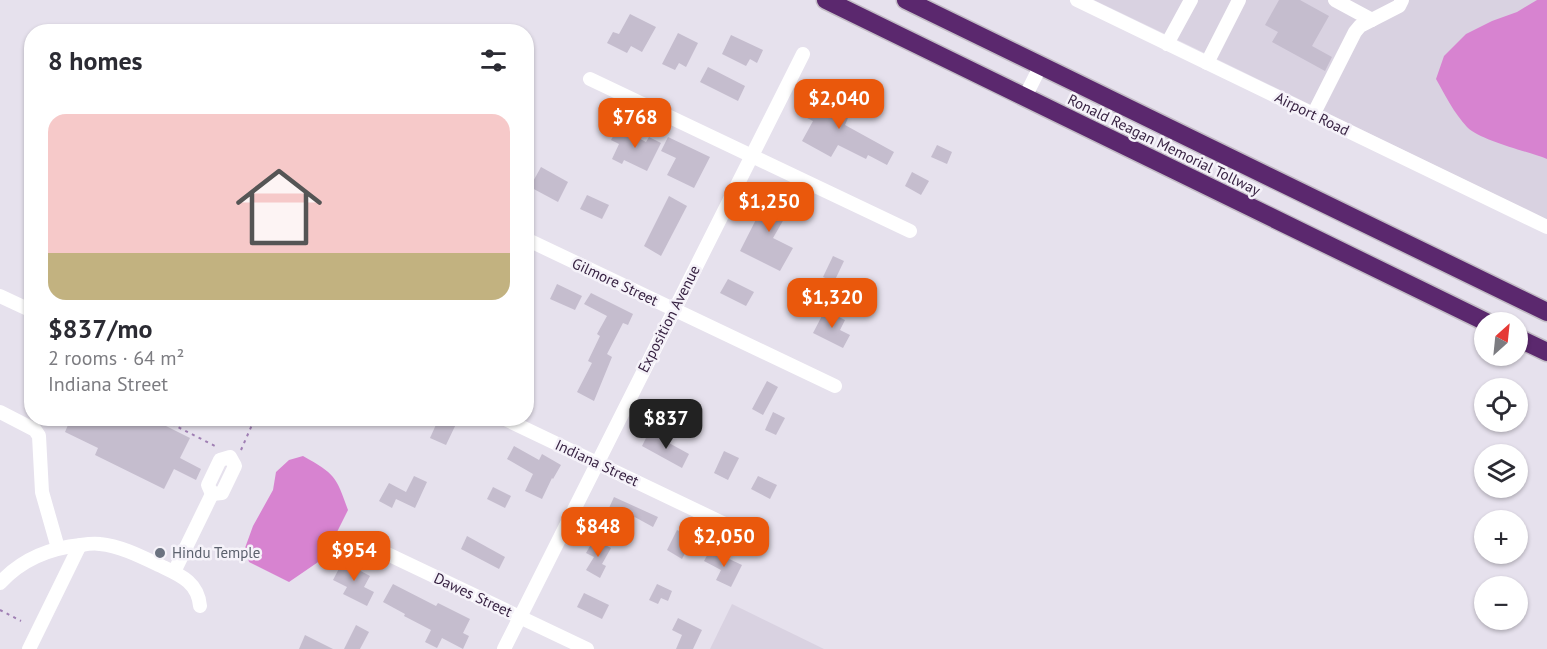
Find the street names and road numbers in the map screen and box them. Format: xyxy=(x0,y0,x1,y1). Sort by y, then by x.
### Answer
street label: Airport Road xyxy=(1272,87,1353,140)
street label: Ronald Reagan Memorial Tollway xyxy=(1065,90,1264,200)
street label: Gilmore Street xyxy=(569,253,661,310)
street label: Exposition Avenue xyxy=(633,262,704,376)
street label: Indiana Street xyxy=(552,435,642,490)
street label: Dawes Street xyxy=(431,568,515,621)

